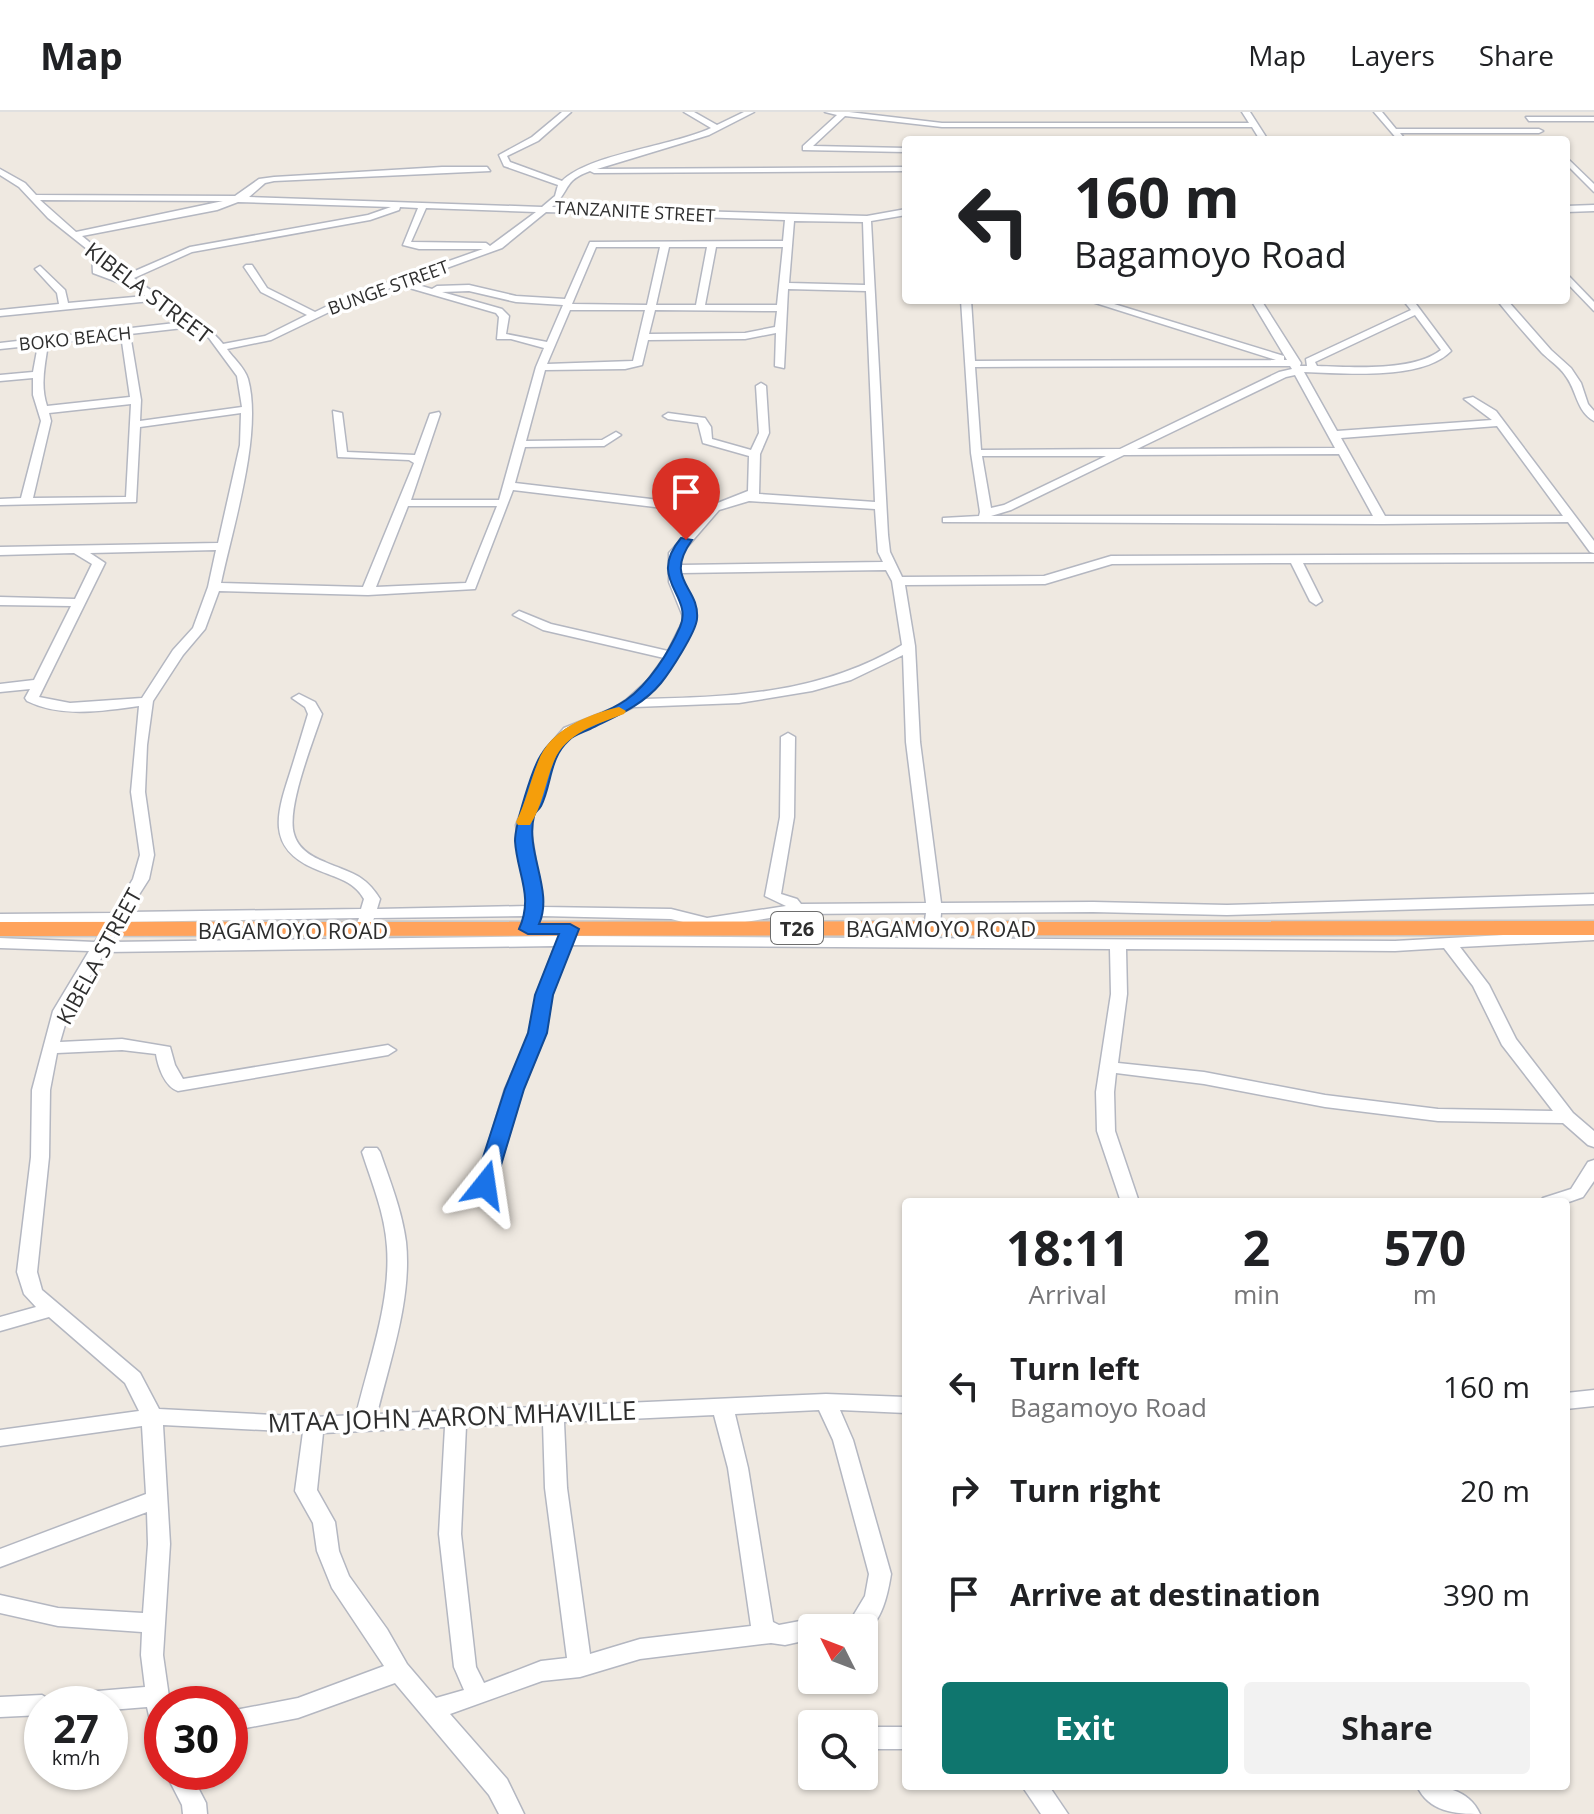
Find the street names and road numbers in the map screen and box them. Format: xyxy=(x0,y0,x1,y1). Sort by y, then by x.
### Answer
street label: TANZANITE STREET xyxy=(554,195,716,227)
street label: KIBELA STREET xyxy=(79,234,219,350)
street label: BUNGE STREET xyxy=(324,254,452,320)
street label: BOKO BEACH xyxy=(18,320,132,356)
street label: KIBELA STREET xyxy=(48,882,148,1030)
road number: T26 xyxy=(771,912,823,944)
street label: BAGAMOYO ROAD xyxy=(846,913,1036,943)
street label: BAGAMOYO ROAD xyxy=(198,915,388,945)
street label: MTAA JOHN AARON MHAVILLE xyxy=(267,1392,637,1440)

